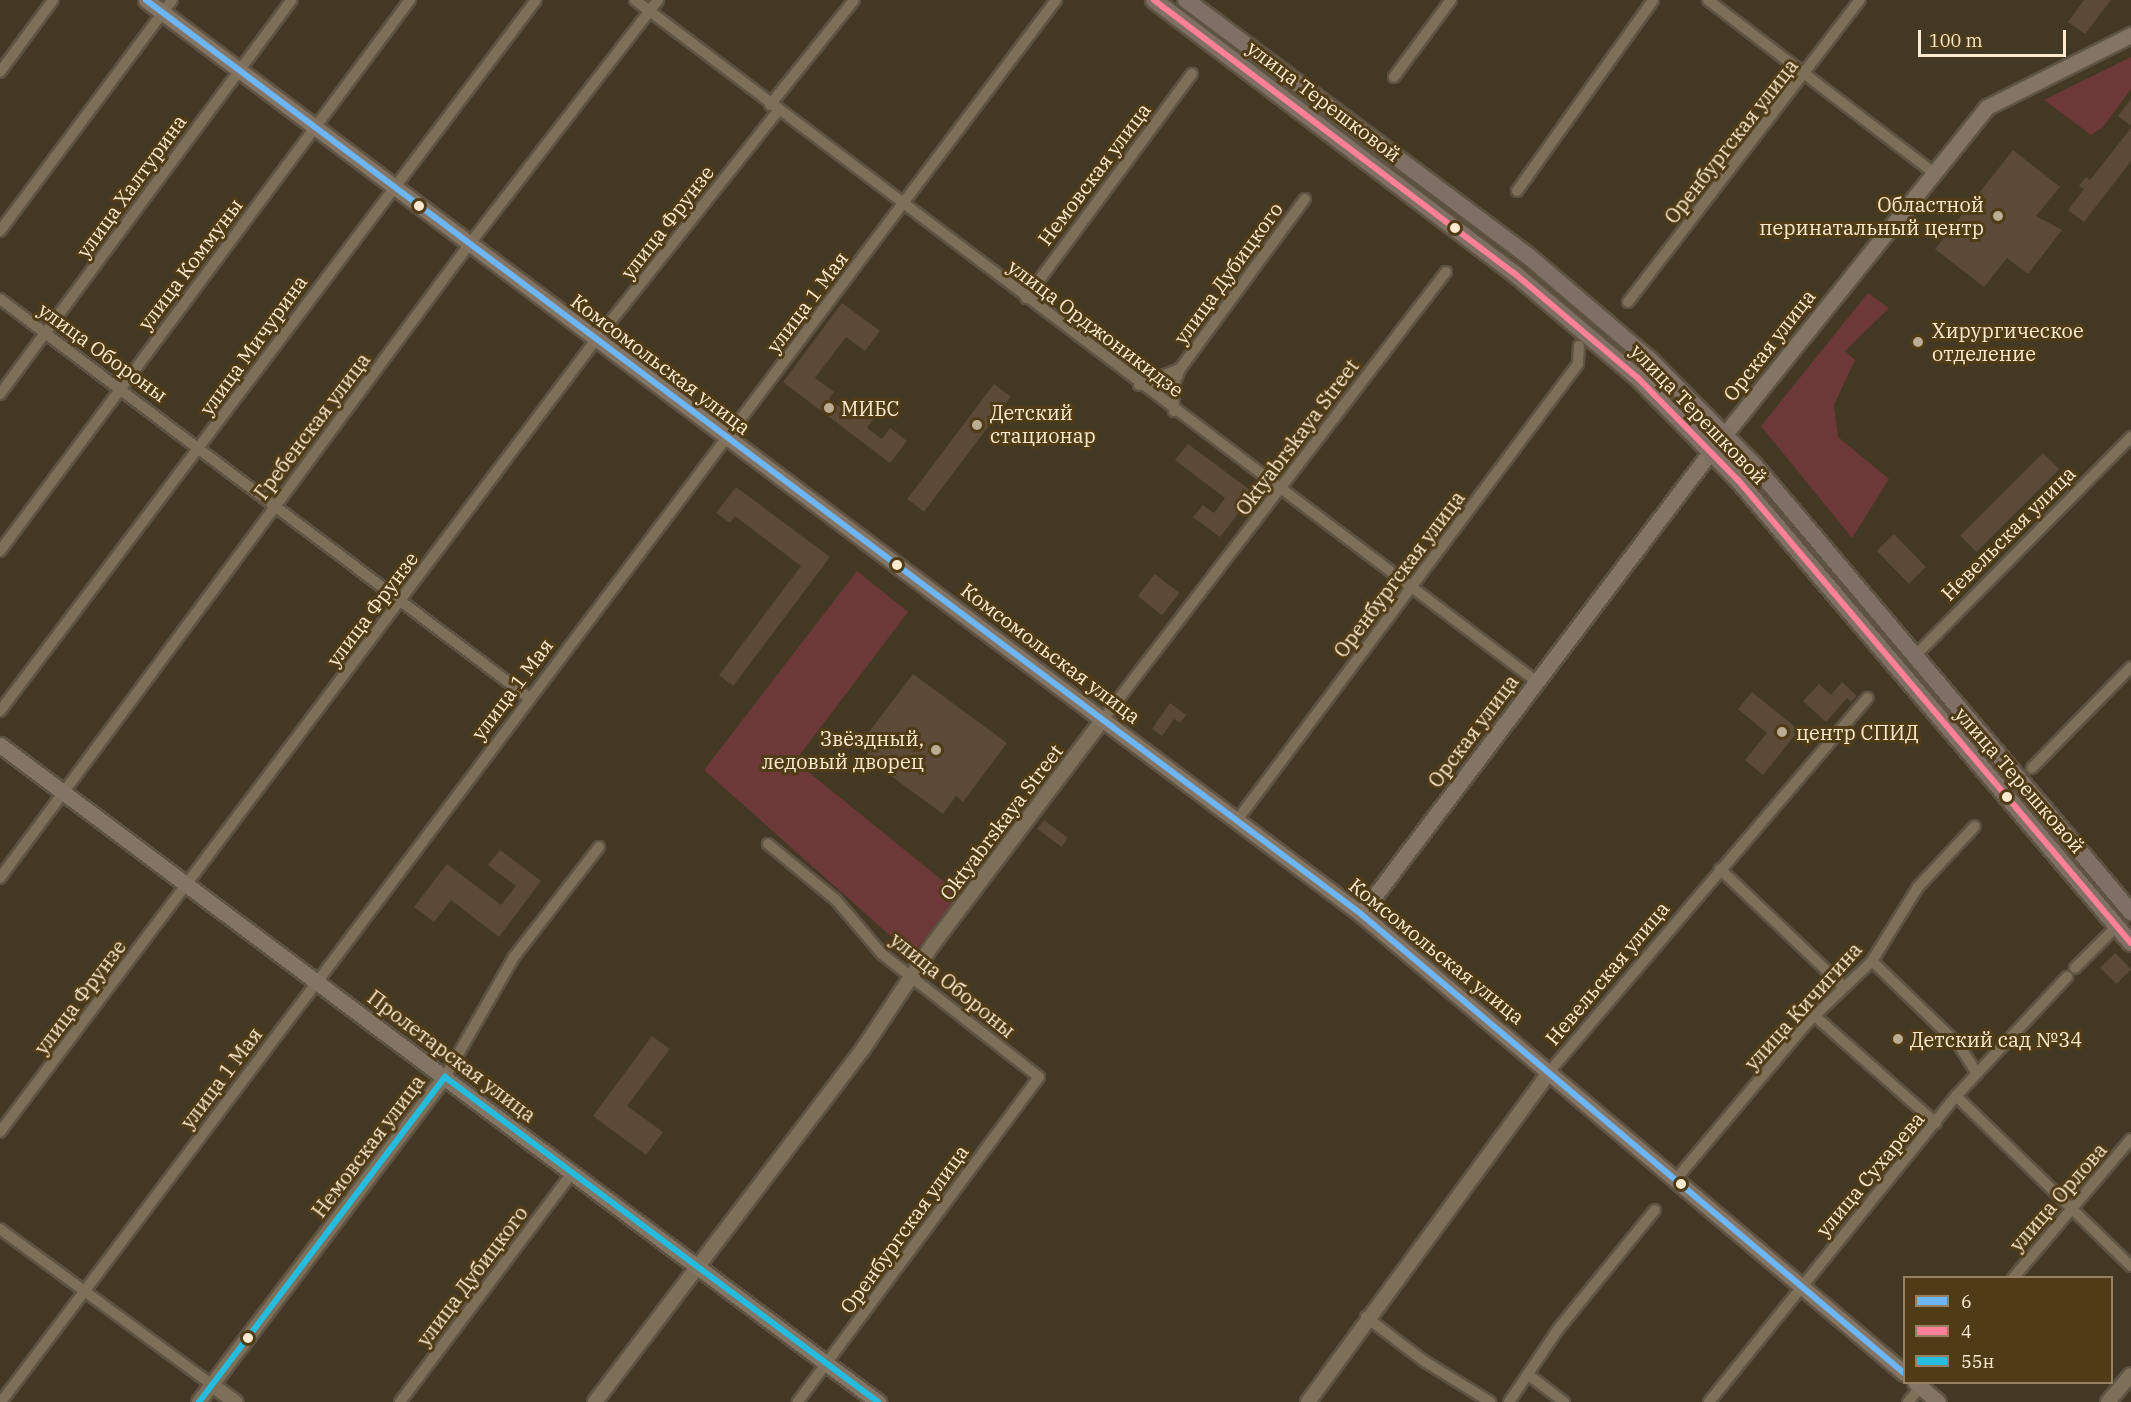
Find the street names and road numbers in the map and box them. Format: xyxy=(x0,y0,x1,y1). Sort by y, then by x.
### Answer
street label: улица Терешковой xyxy=(1243,36,1405,166)
street label: Оренбургская улица xyxy=(1659,54,1803,228)
street label: Немовская улица xyxy=(1033,98,1155,250)
street label: улица Халтурина xyxy=(71,110,191,262)
street label: улица Фрунзе xyxy=(615,160,719,284)
street label: улица Коммуны xyxy=(133,194,247,334)
street label: улица Дубицкого xyxy=(1169,197,1287,349)
street label: улица 1 Мая xyxy=(761,247,853,357)
street label: улица Орджоникидзе xyxy=(1003,254,1189,402)
street label: улица Мичурина xyxy=(194,270,312,420)
street label: Орская улица xyxy=(1718,284,1820,406)
street label: Комсомольская улица xyxy=(567,289,755,439)
street label: улица Обороны xyxy=(34,297,172,407)
street label: улица Терешковой xyxy=(1626,339,1772,489)
street label: Гребенская улица xyxy=(249,348,375,504)
street label: Oktyabrskaya Street xyxy=(1231,354,1363,520)
street label: Невельская улица xyxy=(1936,461,2080,605)
street label: Оренбургская улица xyxy=(1328,486,1470,662)
street label: улица Фрунзе xyxy=(321,547,423,671)
street label: Комсомольская улица xyxy=(957,578,1145,728)
street label: улица 1 Мая xyxy=(466,634,558,744)
street label: Орская улица xyxy=(1423,670,1523,792)
street label: улица Терешковой xyxy=(1950,702,2090,858)
street label: Oktyabrskaya Street xyxy=(935,739,1067,905)
street label: Комсомольская улица xyxy=(1345,873,1529,1029)
street label: Невельская улица xyxy=(1540,896,1674,1050)
street label: улица Обороны xyxy=(886,927,1020,1043)
street label: улица Фрунзе xyxy=(29,935,131,1059)
street label: улица Кичигина xyxy=(1739,937,1867,1075)
street label: Пролетарская улица xyxy=(363,985,541,1127)
street label: улица 1 Мая xyxy=(175,1023,267,1133)
street label: Немовская улица xyxy=(307,1070,429,1222)
street label: улица Сухарева xyxy=(1811,1107,1929,1241)
street label: улица Орлова xyxy=(2004,1138,2112,1256)
street label: Оренбургская улица xyxy=(835,1140,973,1318)
street label: улица Дубицкого xyxy=(411,1201,533,1351)

